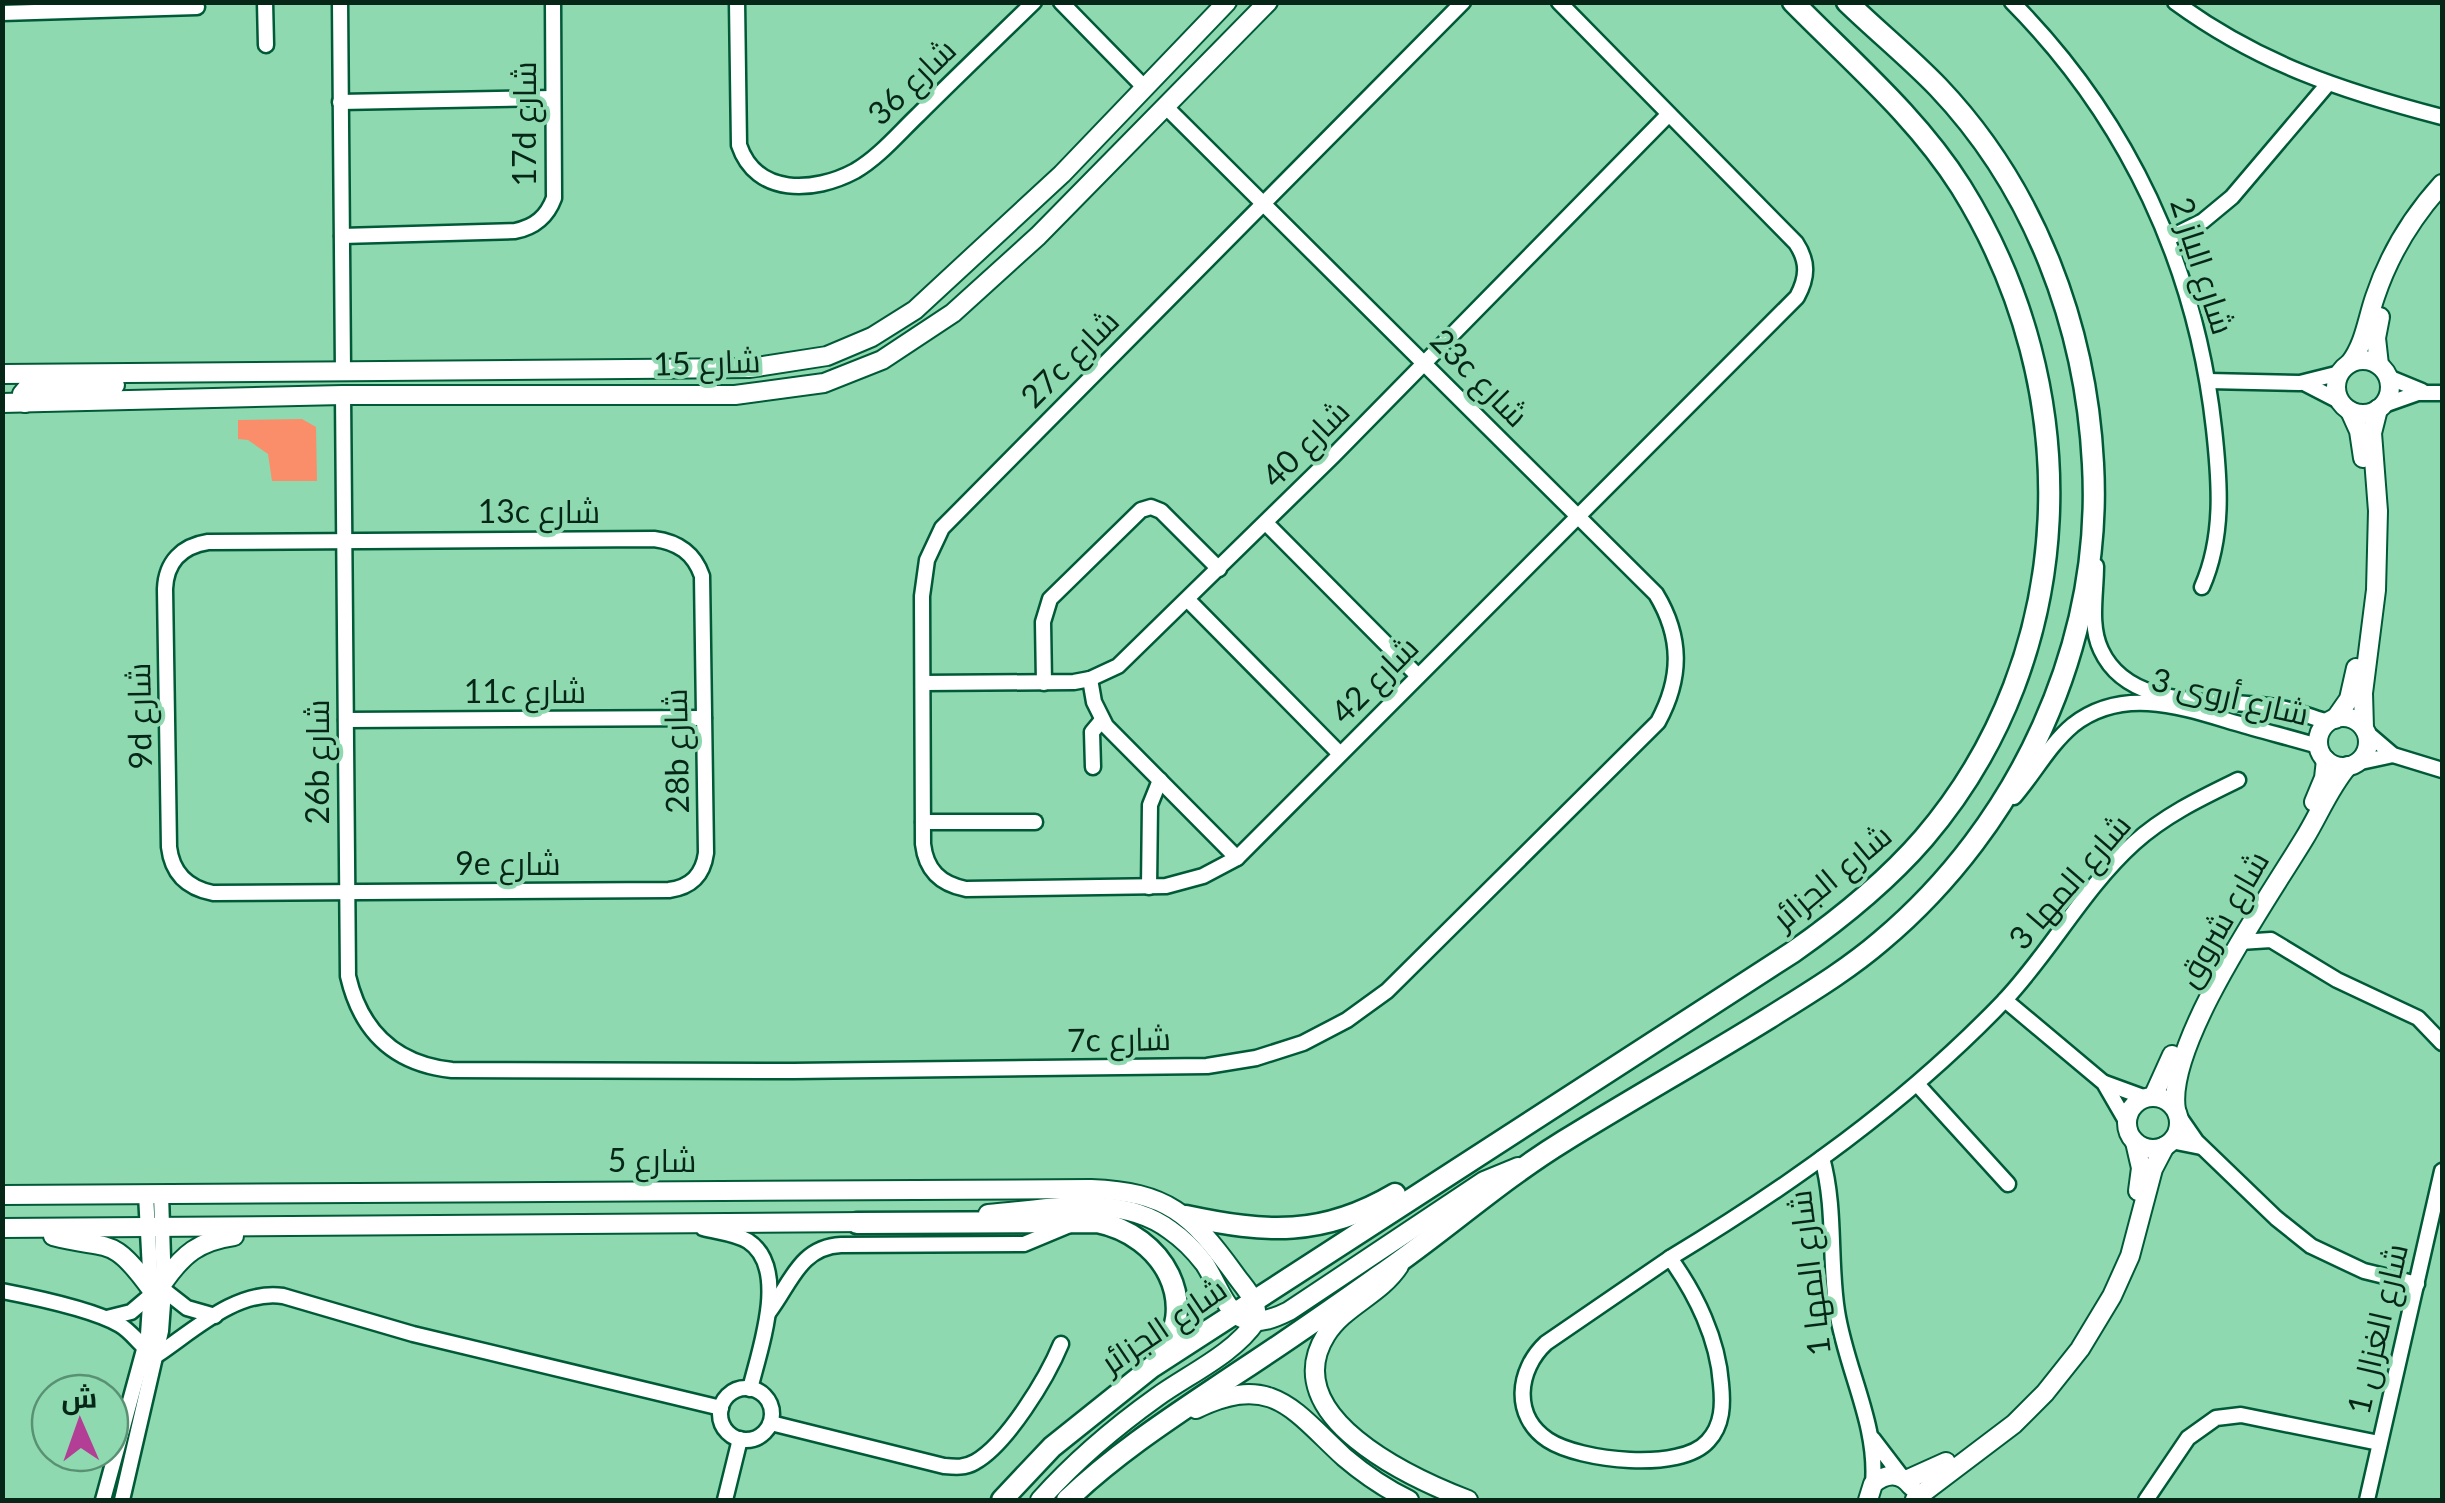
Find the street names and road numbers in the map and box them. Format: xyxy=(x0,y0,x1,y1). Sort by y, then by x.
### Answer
street label: شارع 36 xyxy=(859,30,966,135)
street label: 17d شارع xyxy=(504,61,547,187)
street label: شارع الباز 2 xyxy=(2159,192,2244,340)
street label: 27c شارع xyxy=(1012,301,1129,418)
street label: 23c شارع xyxy=(1420,320,1537,437)
street label: شارع 15 xyxy=(653,340,761,387)
street label: شارع 40 xyxy=(1253,391,1359,497)
street label: 13c شارع xyxy=(478,491,600,534)
street label: شارع 42 xyxy=(1322,627,1428,733)
street label: شارع أروى 3 xyxy=(2147,659,2313,736)
street label: 9d شارع xyxy=(118,662,163,770)
street label: 11c شارع xyxy=(464,671,586,714)
street label: 28b شارع xyxy=(655,688,700,814)
street label: 26b شارع xyxy=(297,699,340,825)
street label: شارع المها 3 xyxy=(2000,805,2141,959)
street label: شارع الجزائر xyxy=(1762,815,1901,941)
street label: 9e شارع xyxy=(455,843,561,886)
street label: شارع شروق xyxy=(2167,843,2280,995)
street label: 7c شارع xyxy=(1067,1018,1171,1063)
street label: شارع 5 xyxy=(608,1140,696,1183)
street label: شارع المها 1 xyxy=(1779,1188,1842,1358)
street label: شارع الغزال 1 xyxy=(2338,1239,2419,1419)
street label: شارع الجزائر xyxy=(1091,1269,1236,1385)

